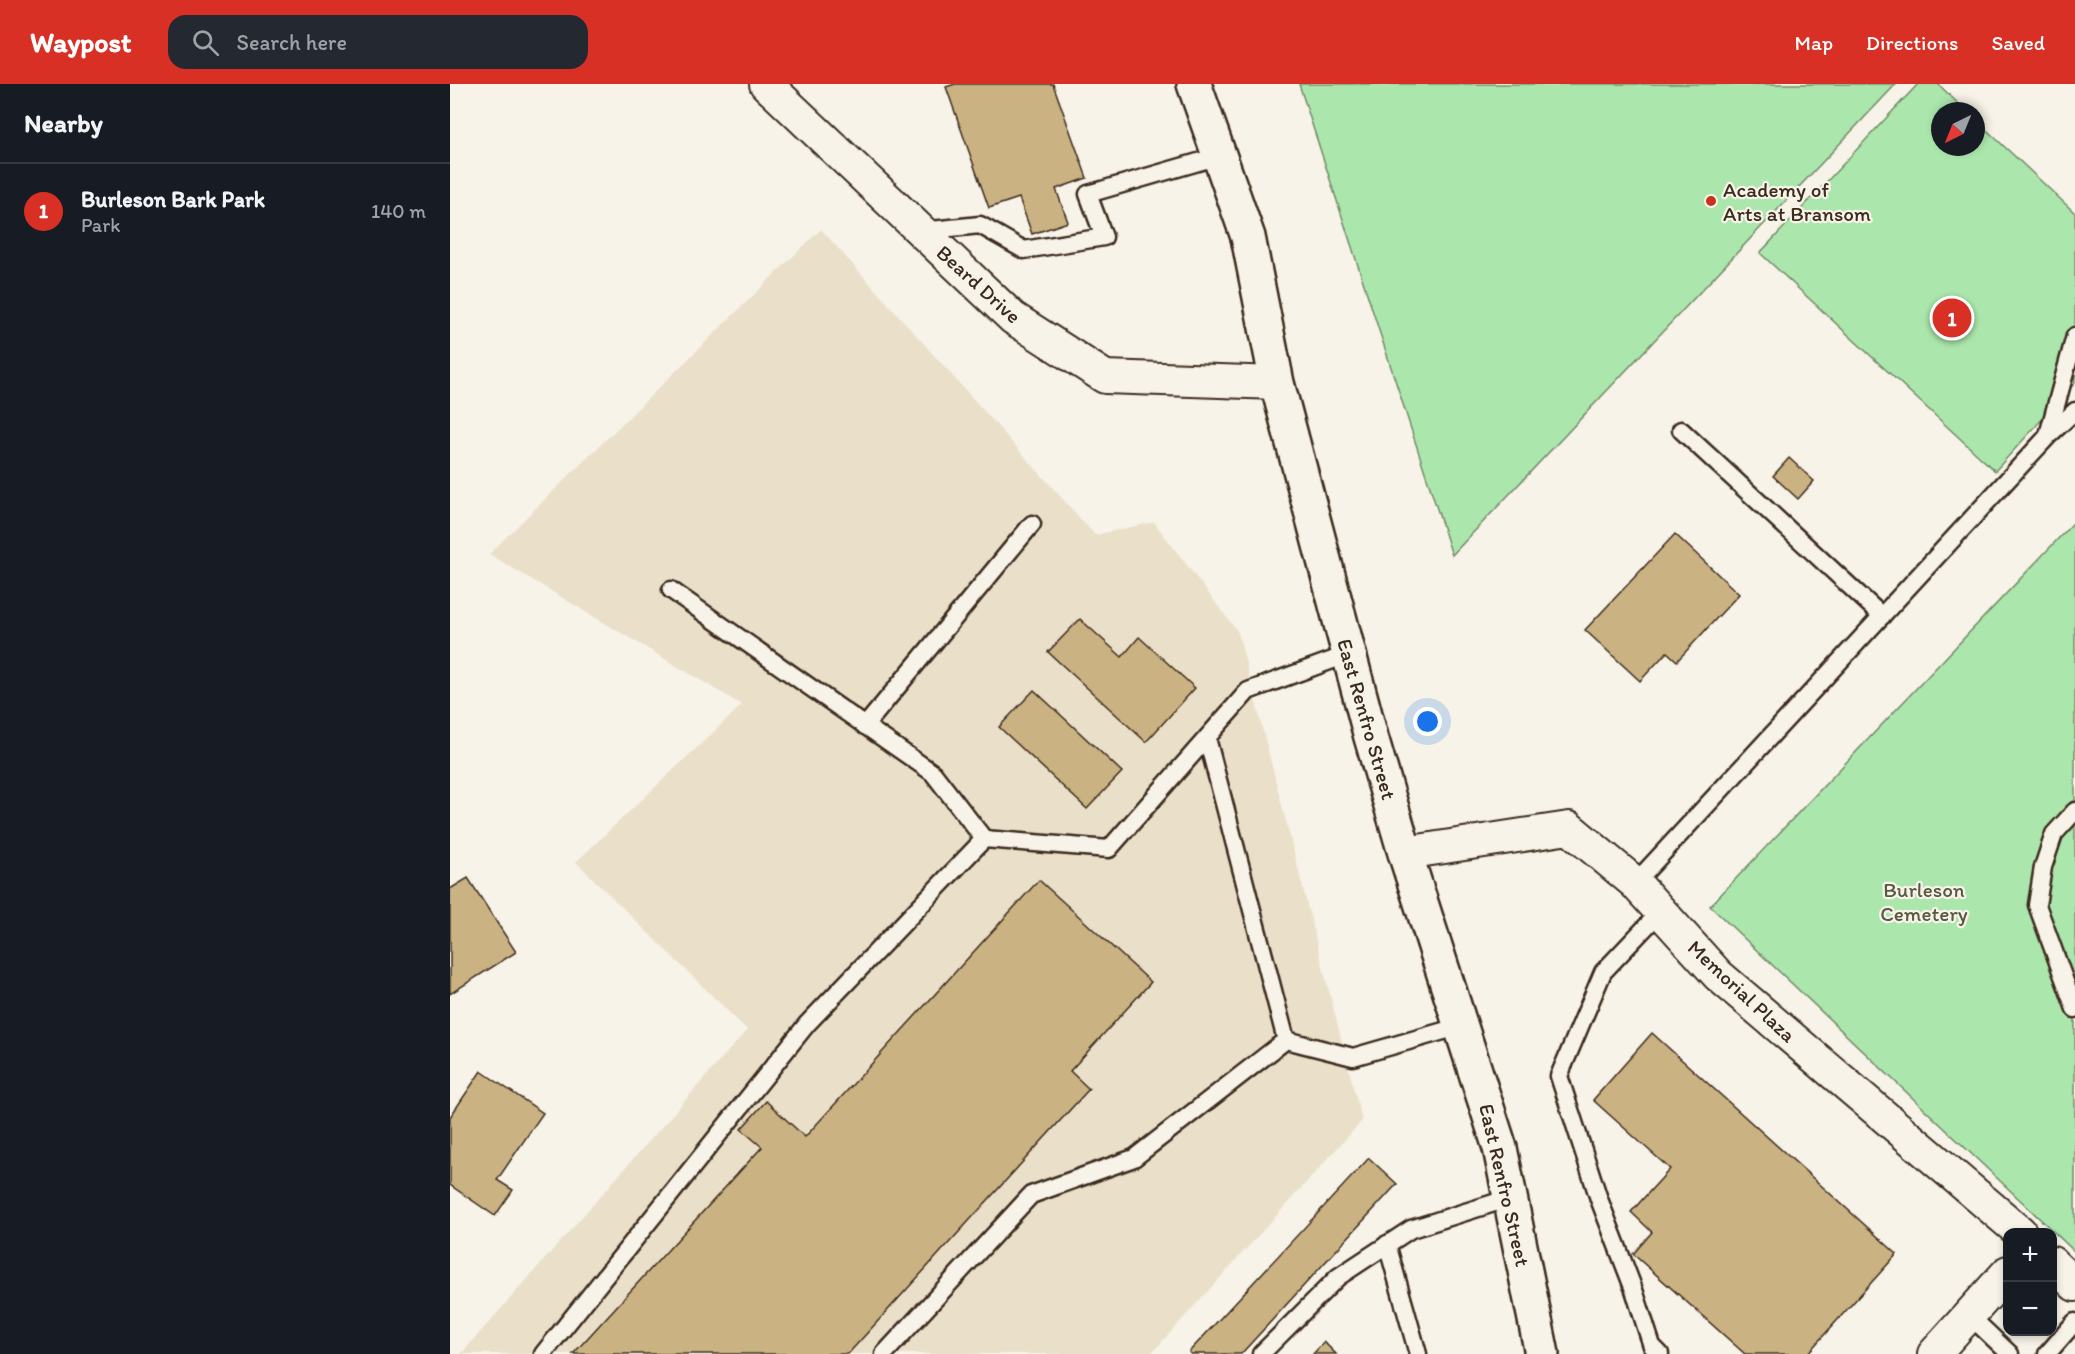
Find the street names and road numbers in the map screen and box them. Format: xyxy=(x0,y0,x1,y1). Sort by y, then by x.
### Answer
street label: Beard Drive xyxy=(932,240,1026,328)
street label: East Renfro Street xyxy=(1332,636,1402,802)
street label: Memorial Plaza xyxy=(1683,935,1801,1047)
street label: East Renfro Street xyxy=(1474,1101,1536,1269)

